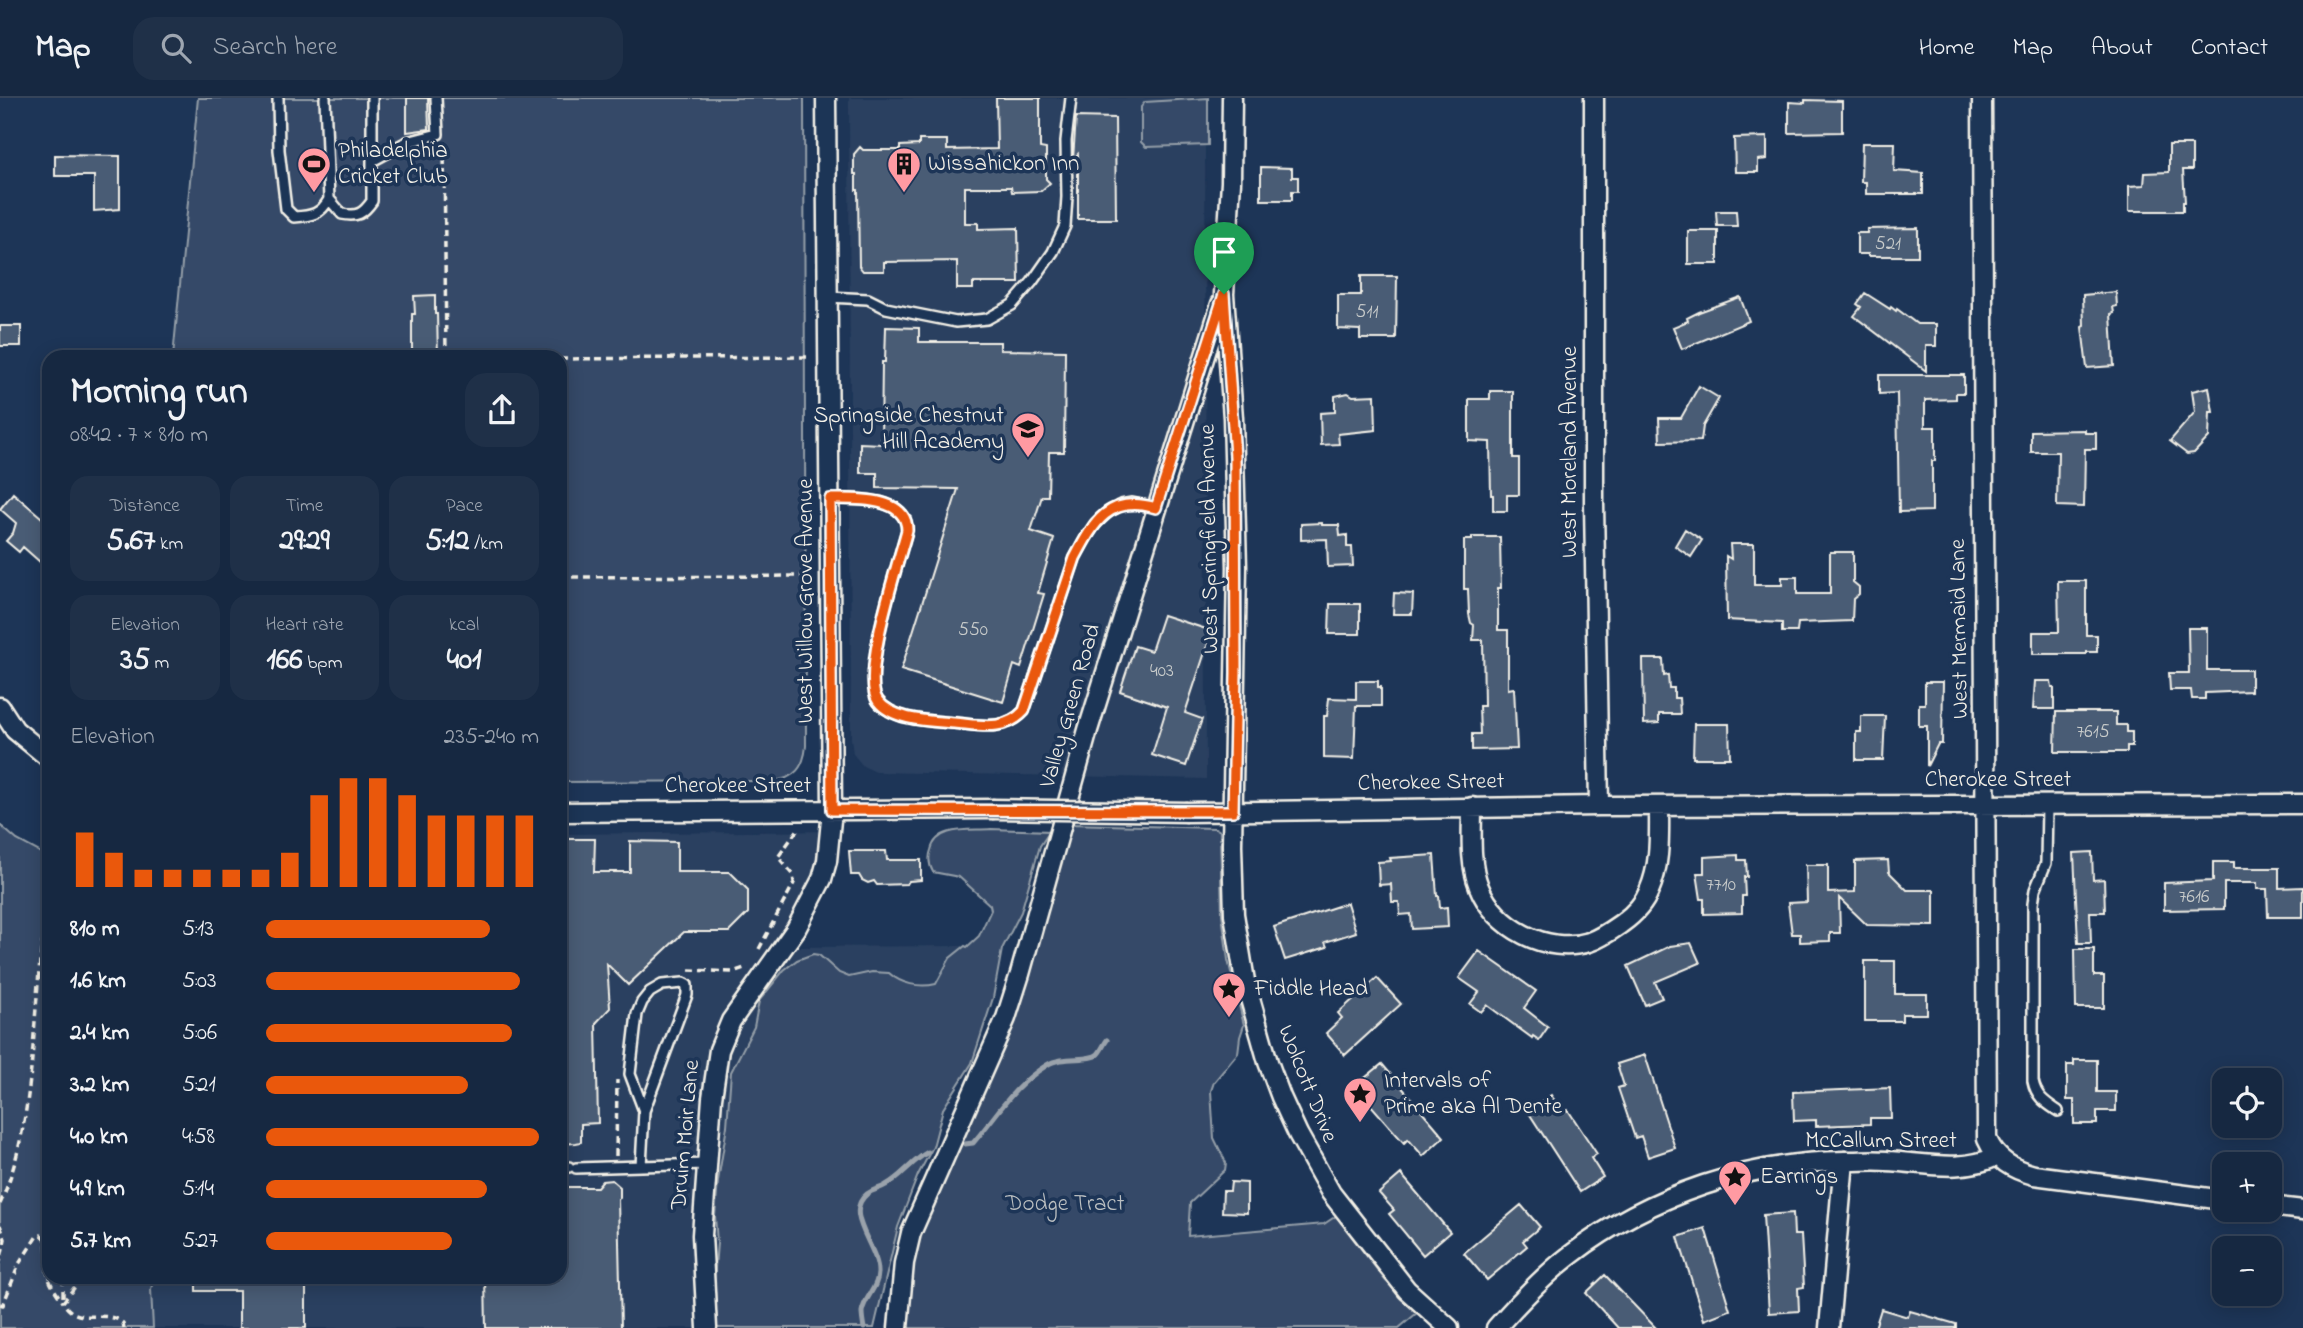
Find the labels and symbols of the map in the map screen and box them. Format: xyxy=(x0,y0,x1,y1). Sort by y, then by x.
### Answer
place label: Philadelphia Cricket Club xyxy=(338,135,448,194)
sports icon: Philadelphia Cricket Club xyxy=(295,145,333,194)
building icon: Wissahickon Inn xyxy=(885,145,923,194)
place label: Wissahickon Inn xyxy=(928,148,1079,181)
pin xyxy=(1194,222,1254,294)
house number: 521 xyxy=(1875,231,1901,258)
house number: 511 xyxy=(1356,299,1378,326)
street label: West Moreland Avenue xyxy=(1554,345,1587,558)
place label: Springside Chestnut Hill Academy xyxy=(813,400,1004,461)
school or university icon: Springside Chestnut Hill Academy xyxy=(1009,410,1047,459)
street label: West Springfield Avenue xyxy=(1191,423,1230,654)
street label: West Willow Grove Avenue xyxy=(790,478,823,723)
street label: West Mermaid Lane xyxy=(1942,538,1978,719)
house number: 550 xyxy=(958,617,988,644)
street label: Valley Green Road xyxy=(1032,620,1112,793)
house number: 403 xyxy=(1150,658,1174,685)
house number: 7615 xyxy=(2076,719,2110,746)
street label: Cherokee Street xyxy=(1925,764,2072,797)
street label: Cherokee Street xyxy=(1357,765,1505,801)
street label: Cherokee Street xyxy=(665,770,812,803)
house number: 7710 xyxy=(1706,872,1736,899)
house number: 7616 xyxy=(2179,884,2209,911)
place icon: Fiddle Head xyxy=(1210,970,1248,1019)
place label: Fiddle Head xyxy=(1253,973,1368,1006)
street label: Wolcott Drive xyxy=(1268,1020,1346,1148)
street label: Druim Moir Lane xyxy=(663,1058,709,1212)
place label: Intervals of Prime aka Al Dente xyxy=(1384,1065,1563,1124)
place icon: Intervals of Prime aka Al Dente xyxy=(1341,1075,1379,1124)
street label: McCallum Street xyxy=(1805,1125,1957,1158)
place icon: Earrings xyxy=(1716,1158,1754,1207)
place label: Earrings xyxy=(1760,1161,1838,1195)
park label: Dodge Tract xyxy=(1005,1188,1125,1222)

